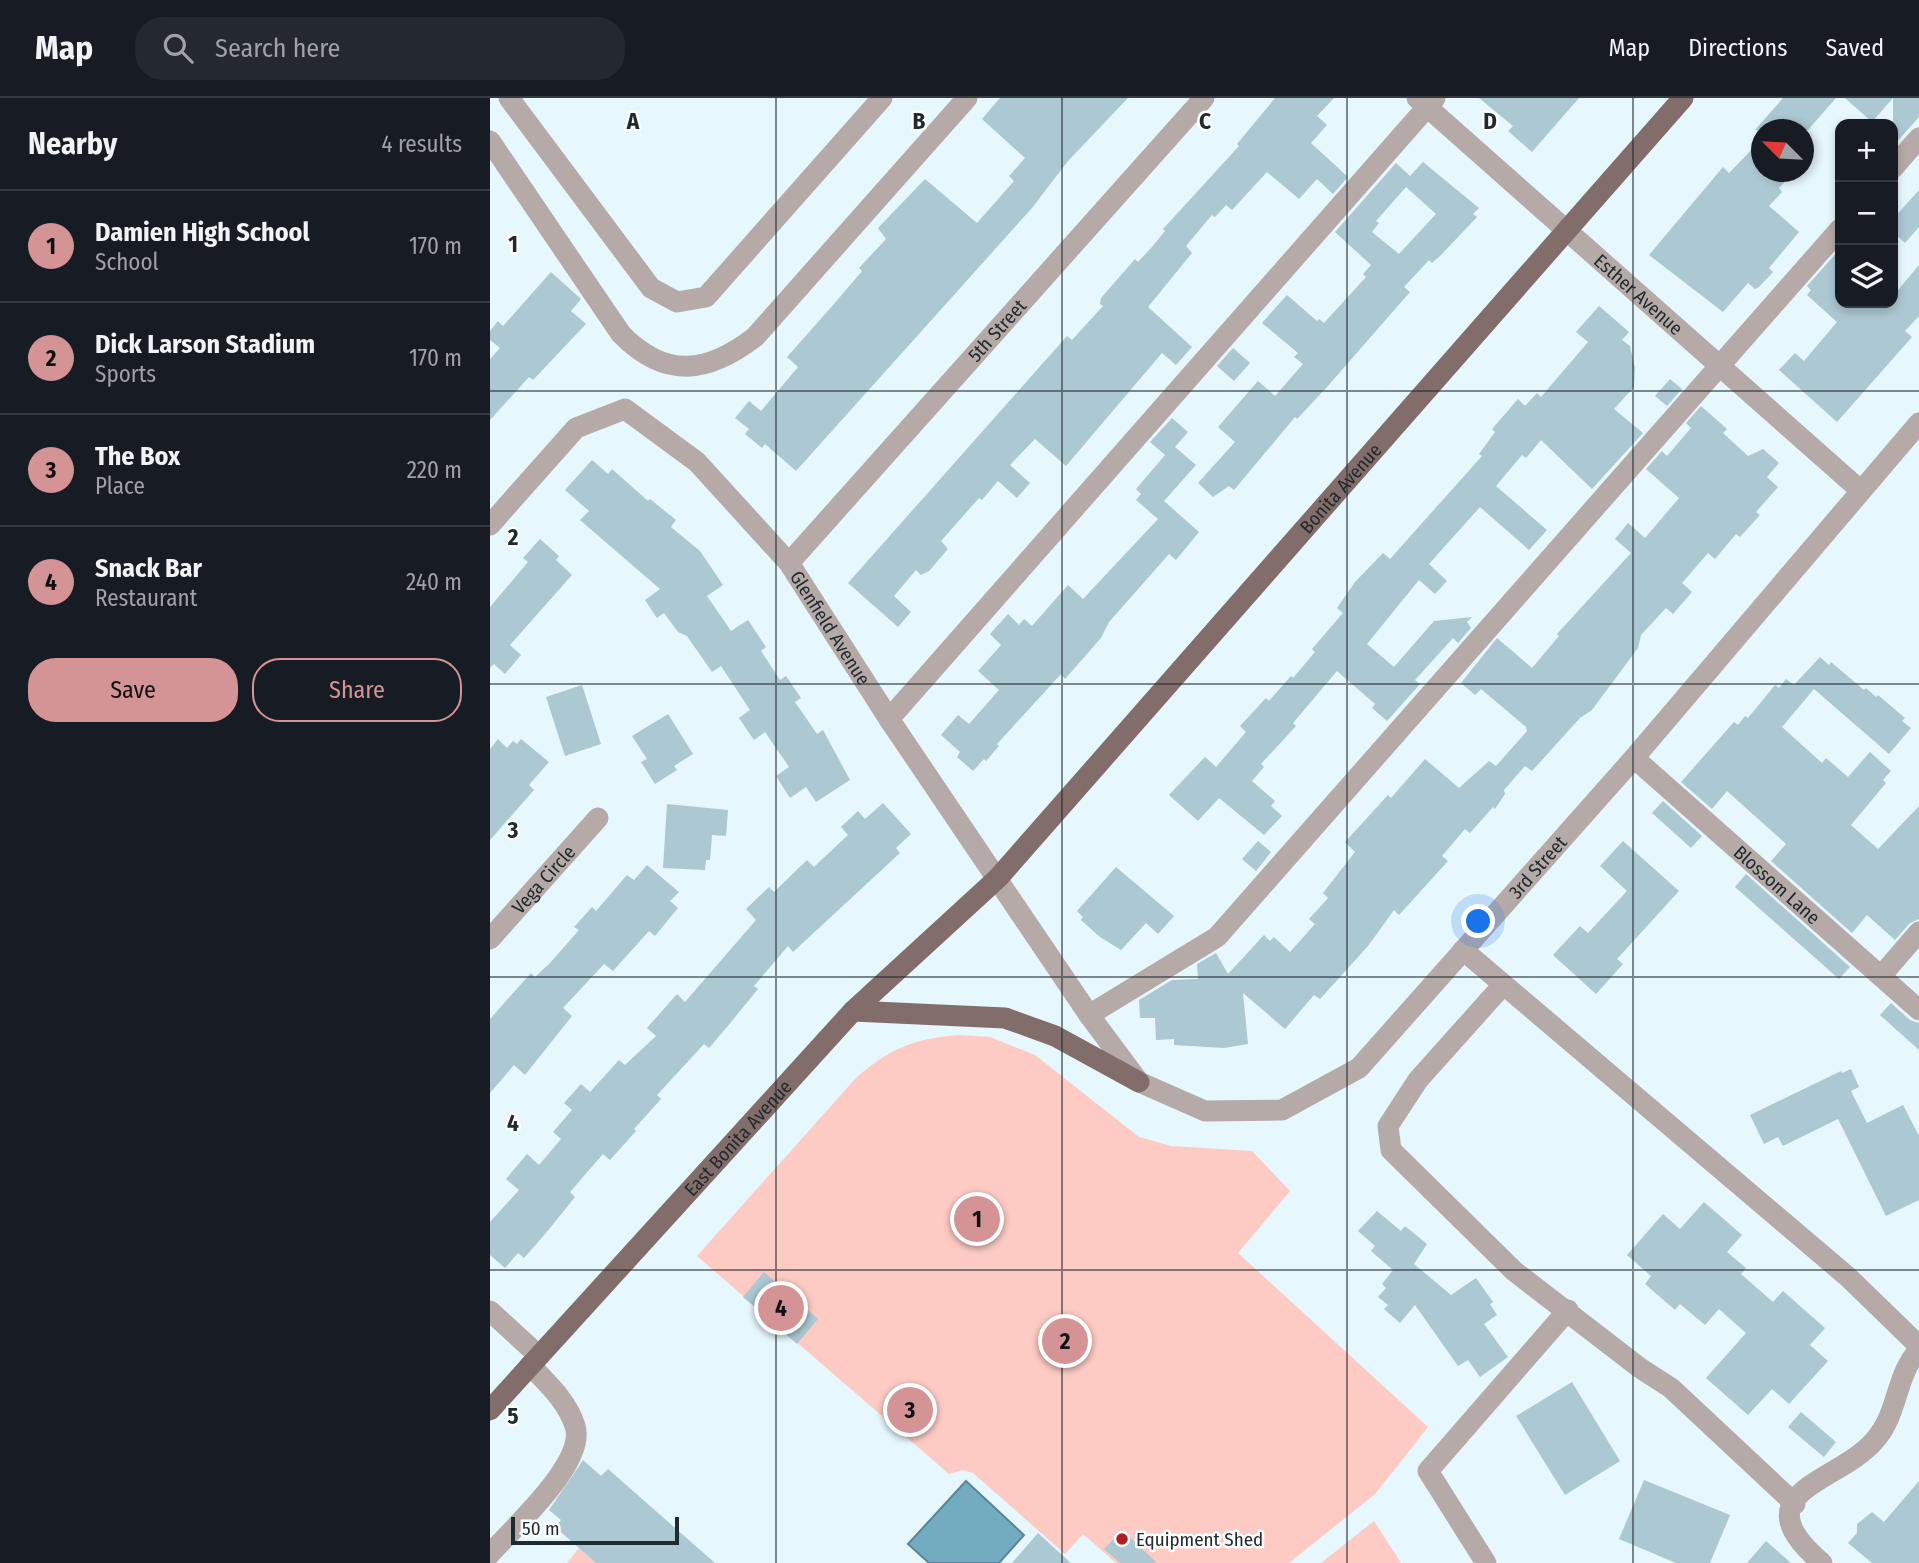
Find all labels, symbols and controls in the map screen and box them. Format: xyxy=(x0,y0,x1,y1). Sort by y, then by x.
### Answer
search box xyxy=(135,17,625,80)
text: Map xyxy=(35,28,93,68)
icon: search xyxy=(159,29,197,67)
text: Search here xyxy=(215,33,340,64)
text: Map xyxy=(1609,34,1650,62)
text: Directions xyxy=(1688,34,1787,62)
text: Saved xyxy=(1825,34,1884,62)
text: A xyxy=(626,107,640,135)
text: B xyxy=(913,107,926,135)
text: C xyxy=(1199,107,1211,135)
text: D xyxy=(1483,107,1497,135)
north arrow xyxy=(1751,119,1814,182)
map controls xyxy=(1835,119,1898,308)
button: + xyxy=(1835,119,1898,182)
text: Nearby xyxy=(28,126,117,162)
text: 4 results xyxy=(381,130,462,158)
button: − xyxy=(1835,182,1898,245)
text: Damien High School xyxy=(95,217,310,248)
text: 1 xyxy=(508,230,518,258)
text: 1 xyxy=(46,232,56,260)
text: 170 m xyxy=(409,232,462,260)
button: layers xyxy=(1835,245,1898,308)
text: School xyxy=(95,248,159,276)
street label: Esther Avenue xyxy=(1589,249,1687,340)
street label: 5th Street xyxy=(963,294,1032,367)
text: Dick Larson Stadium xyxy=(95,329,315,360)
text: 2 xyxy=(46,344,56,372)
text: 170 m xyxy=(409,344,462,372)
text: Sports xyxy=(95,360,156,388)
street label: Bonita Avenue xyxy=(1295,439,1386,538)
text: The Box xyxy=(95,441,180,472)
text: 3 xyxy=(46,456,56,484)
text: 220 m xyxy=(407,456,462,484)
text: Place xyxy=(95,472,145,500)
text: 2 xyxy=(507,523,519,551)
text: Snack Bar xyxy=(95,553,202,584)
street label: Glenfield Avenue xyxy=(785,566,875,689)
text: 4 xyxy=(45,568,57,596)
text: 240 m xyxy=(406,568,462,596)
text: Restaurant xyxy=(95,584,197,612)
button: Save xyxy=(28,658,238,722)
button: Share xyxy=(252,658,462,722)
text: 3 xyxy=(507,816,519,844)
street label: 3rd Street xyxy=(1504,831,1572,903)
street label: Vega Circle xyxy=(507,841,580,919)
street label: Blossom Lane xyxy=(1729,841,1825,929)
your location xyxy=(1461,904,1495,938)
street label: East Bonita Avenue xyxy=(679,1075,797,1201)
text: 4 xyxy=(507,1109,519,1137)
pin: 1 xyxy=(954,1193,1000,1245)
pin: 4 xyxy=(758,1282,804,1334)
pin: 2 xyxy=(1042,1315,1088,1367)
pin: 3 xyxy=(887,1384,933,1436)
text: 5 xyxy=(507,1402,519,1430)
scale bar xyxy=(511,1514,679,1546)
text: 50 m xyxy=(522,1517,560,1540)
place label: Equipment Shed xyxy=(1136,1528,1263,1551)
marker: Equipment Shed xyxy=(1114,1531,1130,1547)

